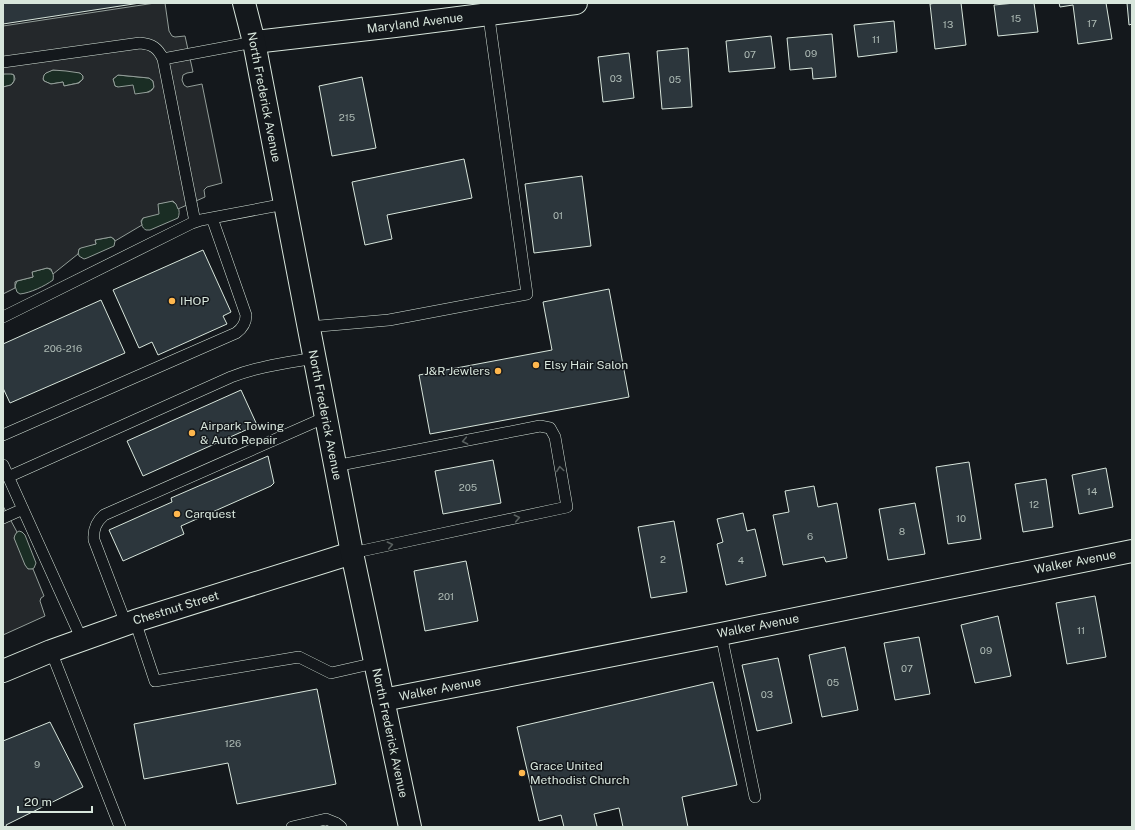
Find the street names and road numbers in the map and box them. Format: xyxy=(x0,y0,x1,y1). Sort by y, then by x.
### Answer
street label: Maryland Avenue xyxy=(366,10,464,36)
street label: North Frederick Avenue xyxy=(245,31,284,163)
street label: North Frederick Avenue xyxy=(306,349,345,481)
street label: Walker Avenue xyxy=(1033,547,1117,577)
street label: Chestnut Street xyxy=(131,588,221,628)
street label: Walker Avenue xyxy=(716,611,800,641)
street label: North Frederick Avenue xyxy=(369,667,411,799)
street label: Walker Avenue xyxy=(398,674,482,704)

